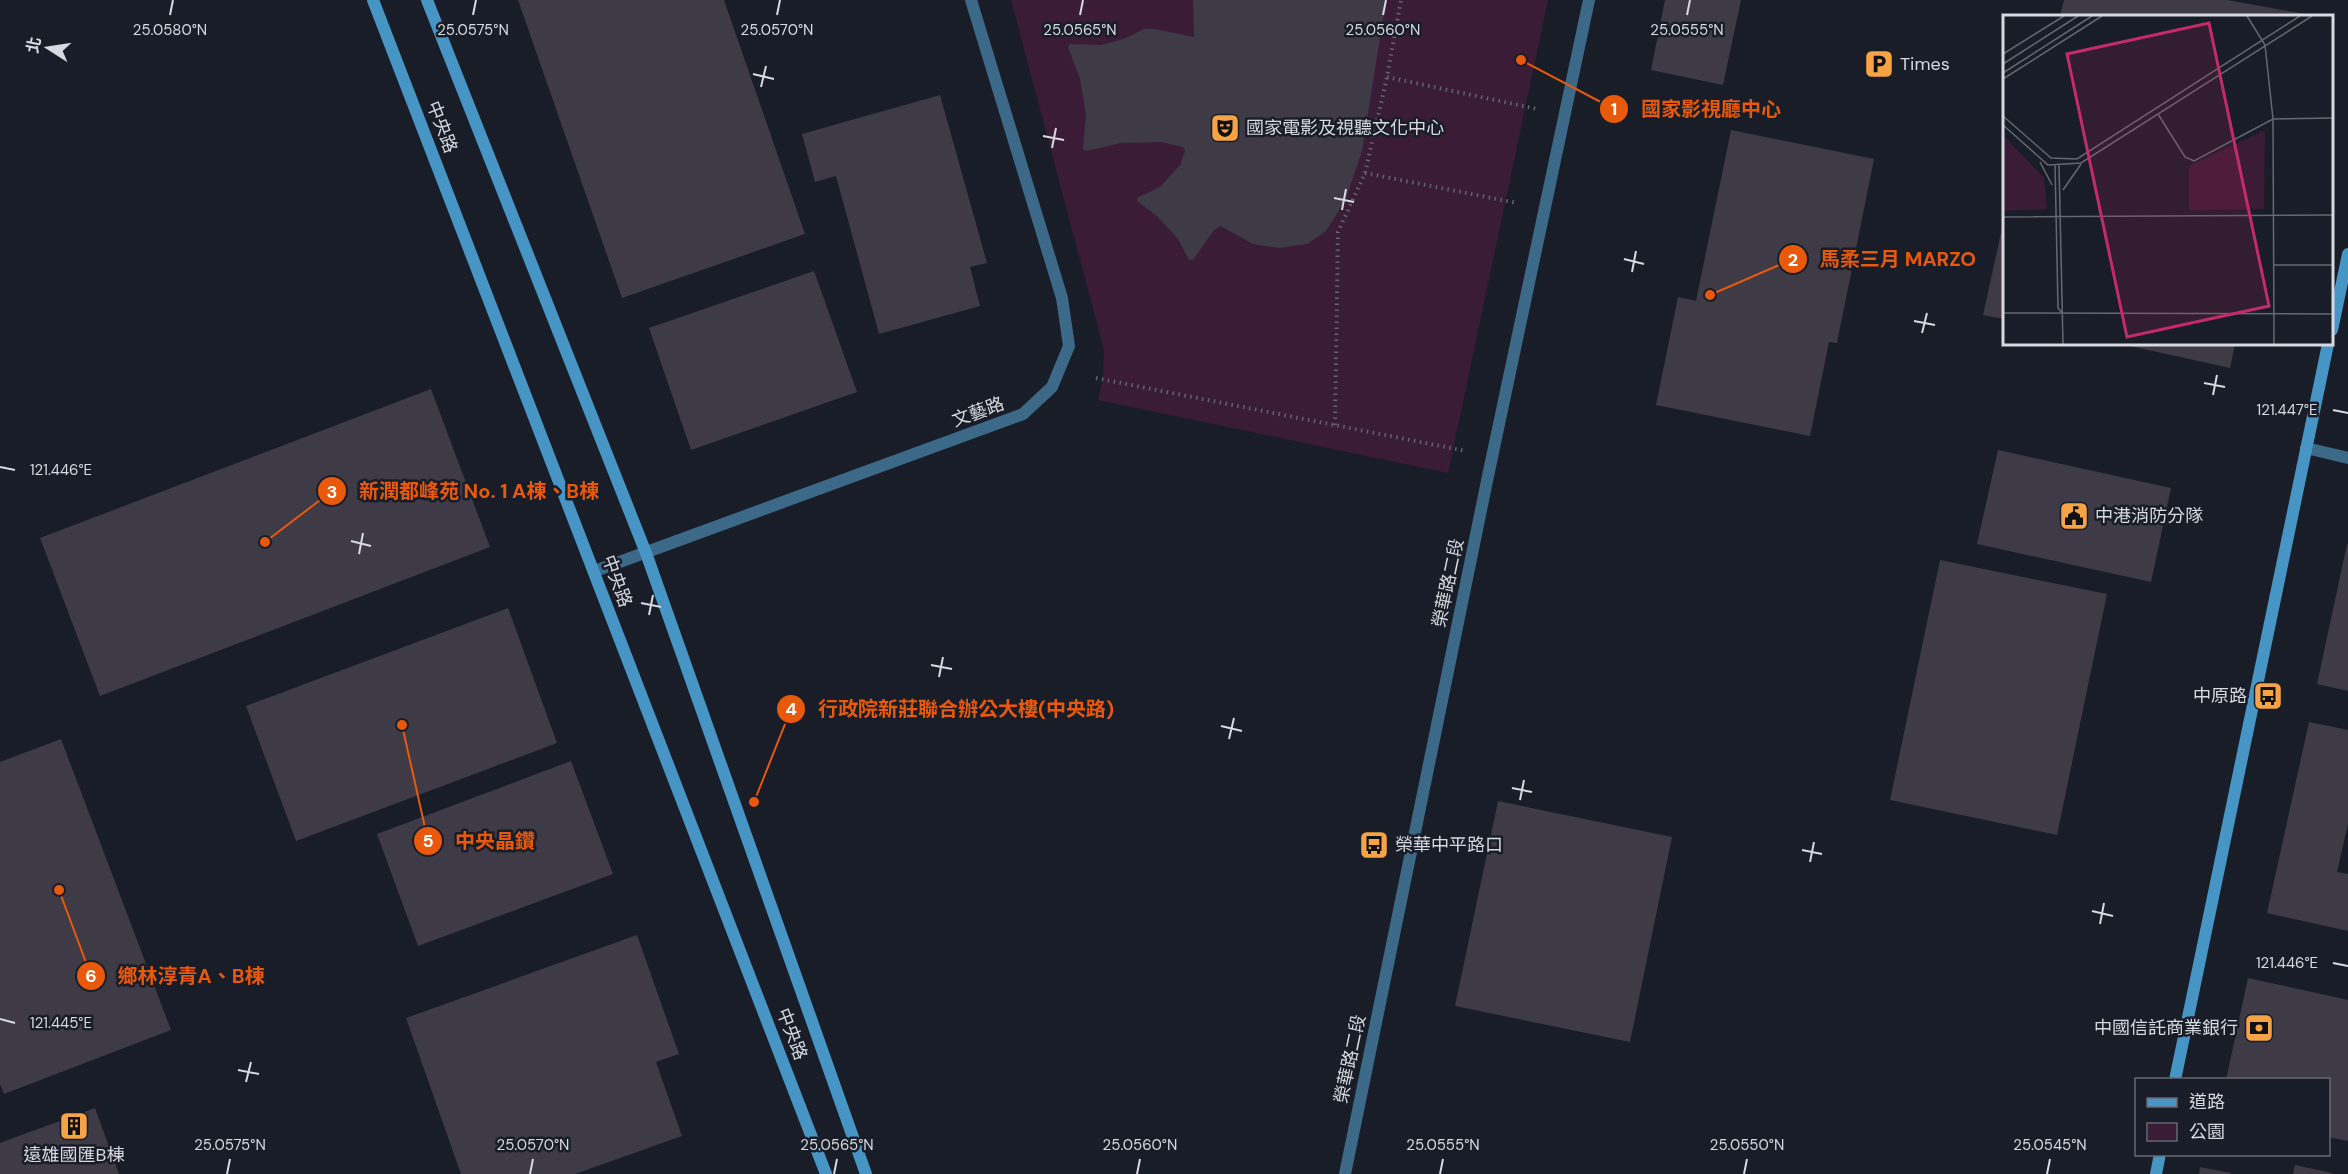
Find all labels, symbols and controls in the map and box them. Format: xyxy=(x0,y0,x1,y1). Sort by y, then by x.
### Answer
inset map xyxy=(2003,15,2333,345)
north arrow xyxy=(18,18,78,78)
text: 25.0580°N xyxy=(133,20,207,40)
text: 25.0575°N xyxy=(437,20,509,40)
text: 25.0570°N xyxy=(741,20,813,40)
text: 25.0565°N xyxy=(1043,20,1117,40)
text: 25.0560°N xyxy=(1346,20,1420,40)
text: 25.0555°N xyxy=(1650,20,1724,40)
text: 北 xyxy=(22,35,46,55)
parking icon: Times xyxy=(1863,48,1895,80)
place label: Times xyxy=(1900,52,1950,76)
callout: 國家影視廳中心 xyxy=(1599,90,1793,128)
text: 國家影視廳中心 xyxy=(1641,96,1781,122)
street label: 中央路 xyxy=(421,97,463,157)
text: 1 xyxy=(1611,97,1617,121)
theatre icon: 國家電影及視聽文化中心 xyxy=(1209,112,1241,144)
place label: 國家電影及視聽文化中心 xyxy=(1246,116,1444,140)
callout: 馬柔三月 MARZO xyxy=(1778,240,1988,278)
text: 馬柔三月 MARZO xyxy=(1820,246,1976,272)
text: 2 xyxy=(1788,248,1798,272)
street label: 文藝路 xyxy=(949,391,1007,433)
text: 121.447°E xyxy=(2257,400,2317,420)
text: 121.446°E xyxy=(30,460,92,480)
callout: 新潤都峰苑 No. 1 A棟、B棟 xyxy=(317,472,611,510)
text: 新潤都峰苑 No. 1 A棟、B棟 xyxy=(359,478,599,504)
text: 3 xyxy=(327,480,337,504)
public building icon: 中港消防分隊 xyxy=(2058,500,2090,532)
place label: 中港消防分隊 xyxy=(2095,504,2203,528)
street label: 榮華路二段 xyxy=(1427,536,1469,630)
street label: 中央路 xyxy=(596,552,638,610)
bus stop icon: 中原路 xyxy=(2252,680,2284,712)
place label: 中原路 xyxy=(2193,684,2247,708)
callout: 行政院新莊聯合辦公大樓(中央路) xyxy=(776,690,1127,728)
text: 行政院新莊聯合辦公大樓(中央路) xyxy=(818,696,1114,722)
text: 4 xyxy=(785,697,797,721)
callout: 中央晶鑽 xyxy=(413,822,547,860)
text: 中央晶鑽 xyxy=(455,828,535,854)
text: 5 xyxy=(422,829,434,853)
bus stop icon: 榮華中平路口 xyxy=(1358,829,1390,861)
place label: 榮華中平路口 xyxy=(1395,833,1503,857)
text: 121.446°E xyxy=(2256,953,2318,973)
callout: 鄉林淳青A、B棟 xyxy=(76,957,277,995)
text: 鄉林淳青A、B棟 xyxy=(118,963,264,989)
text: 6 xyxy=(85,964,97,988)
street label: 中央路 xyxy=(771,1004,813,1064)
street label: 榮華路二段 xyxy=(1329,1012,1371,1106)
bank icon: 中國信託商業銀行 xyxy=(2243,1012,2275,1044)
text: 121.445°E xyxy=(30,1013,92,1033)
place label: 中國信託商業銀行 xyxy=(2094,1016,2238,1040)
legend xyxy=(2135,1078,2330,1156)
text: 道路 xyxy=(2189,1090,2225,1114)
building icon: 遠雄國匯B棟 xyxy=(58,1110,90,1142)
text: 公園 xyxy=(2189,1120,2225,1144)
text: 25.0575°N xyxy=(194,1135,266,1155)
text: 25.0570°N xyxy=(497,1135,569,1155)
text: 25.0565°N xyxy=(800,1135,874,1155)
text: 25.0560°N xyxy=(1103,1135,1177,1155)
text: 25.0555°N xyxy=(1406,1135,1480,1155)
text: 25.0550°N xyxy=(1710,1135,1784,1155)
text: 25.0545°N xyxy=(2013,1135,2087,1155)
place label: 遠雄國匯B棟 xyxy=(24,1143,124,1167)

